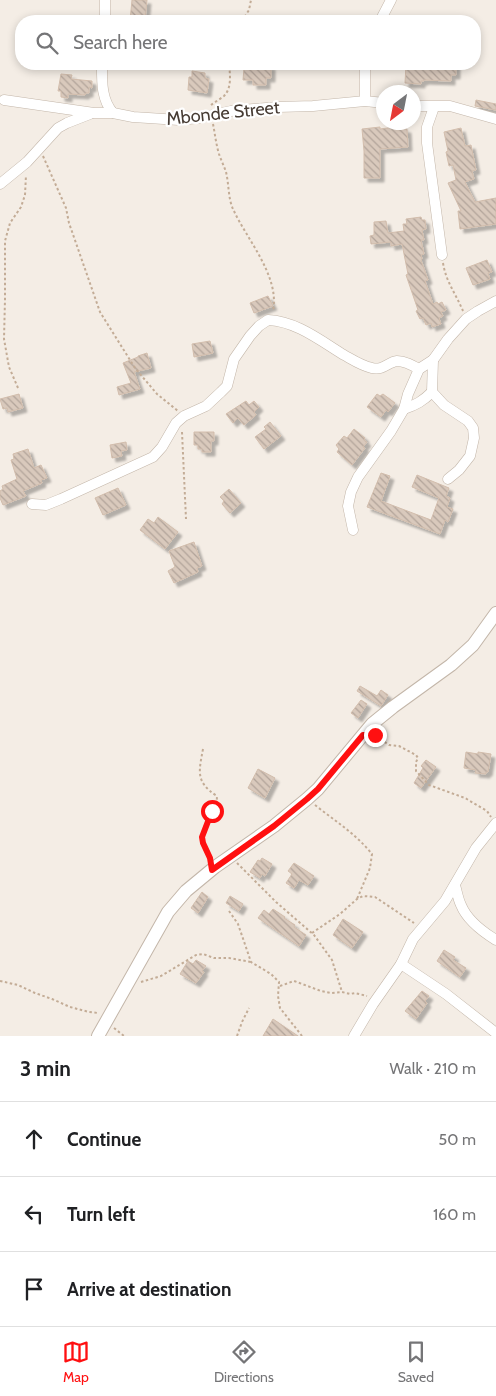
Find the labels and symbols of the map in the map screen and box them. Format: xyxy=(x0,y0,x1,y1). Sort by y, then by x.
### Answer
north arrow xyxy=(376,85,421,130)
street label: Mbonde Street xyxy=(165,96,281,130)
route end xyxy=(364,724,387,747)
route start xyxy=(201,800,224,823)

